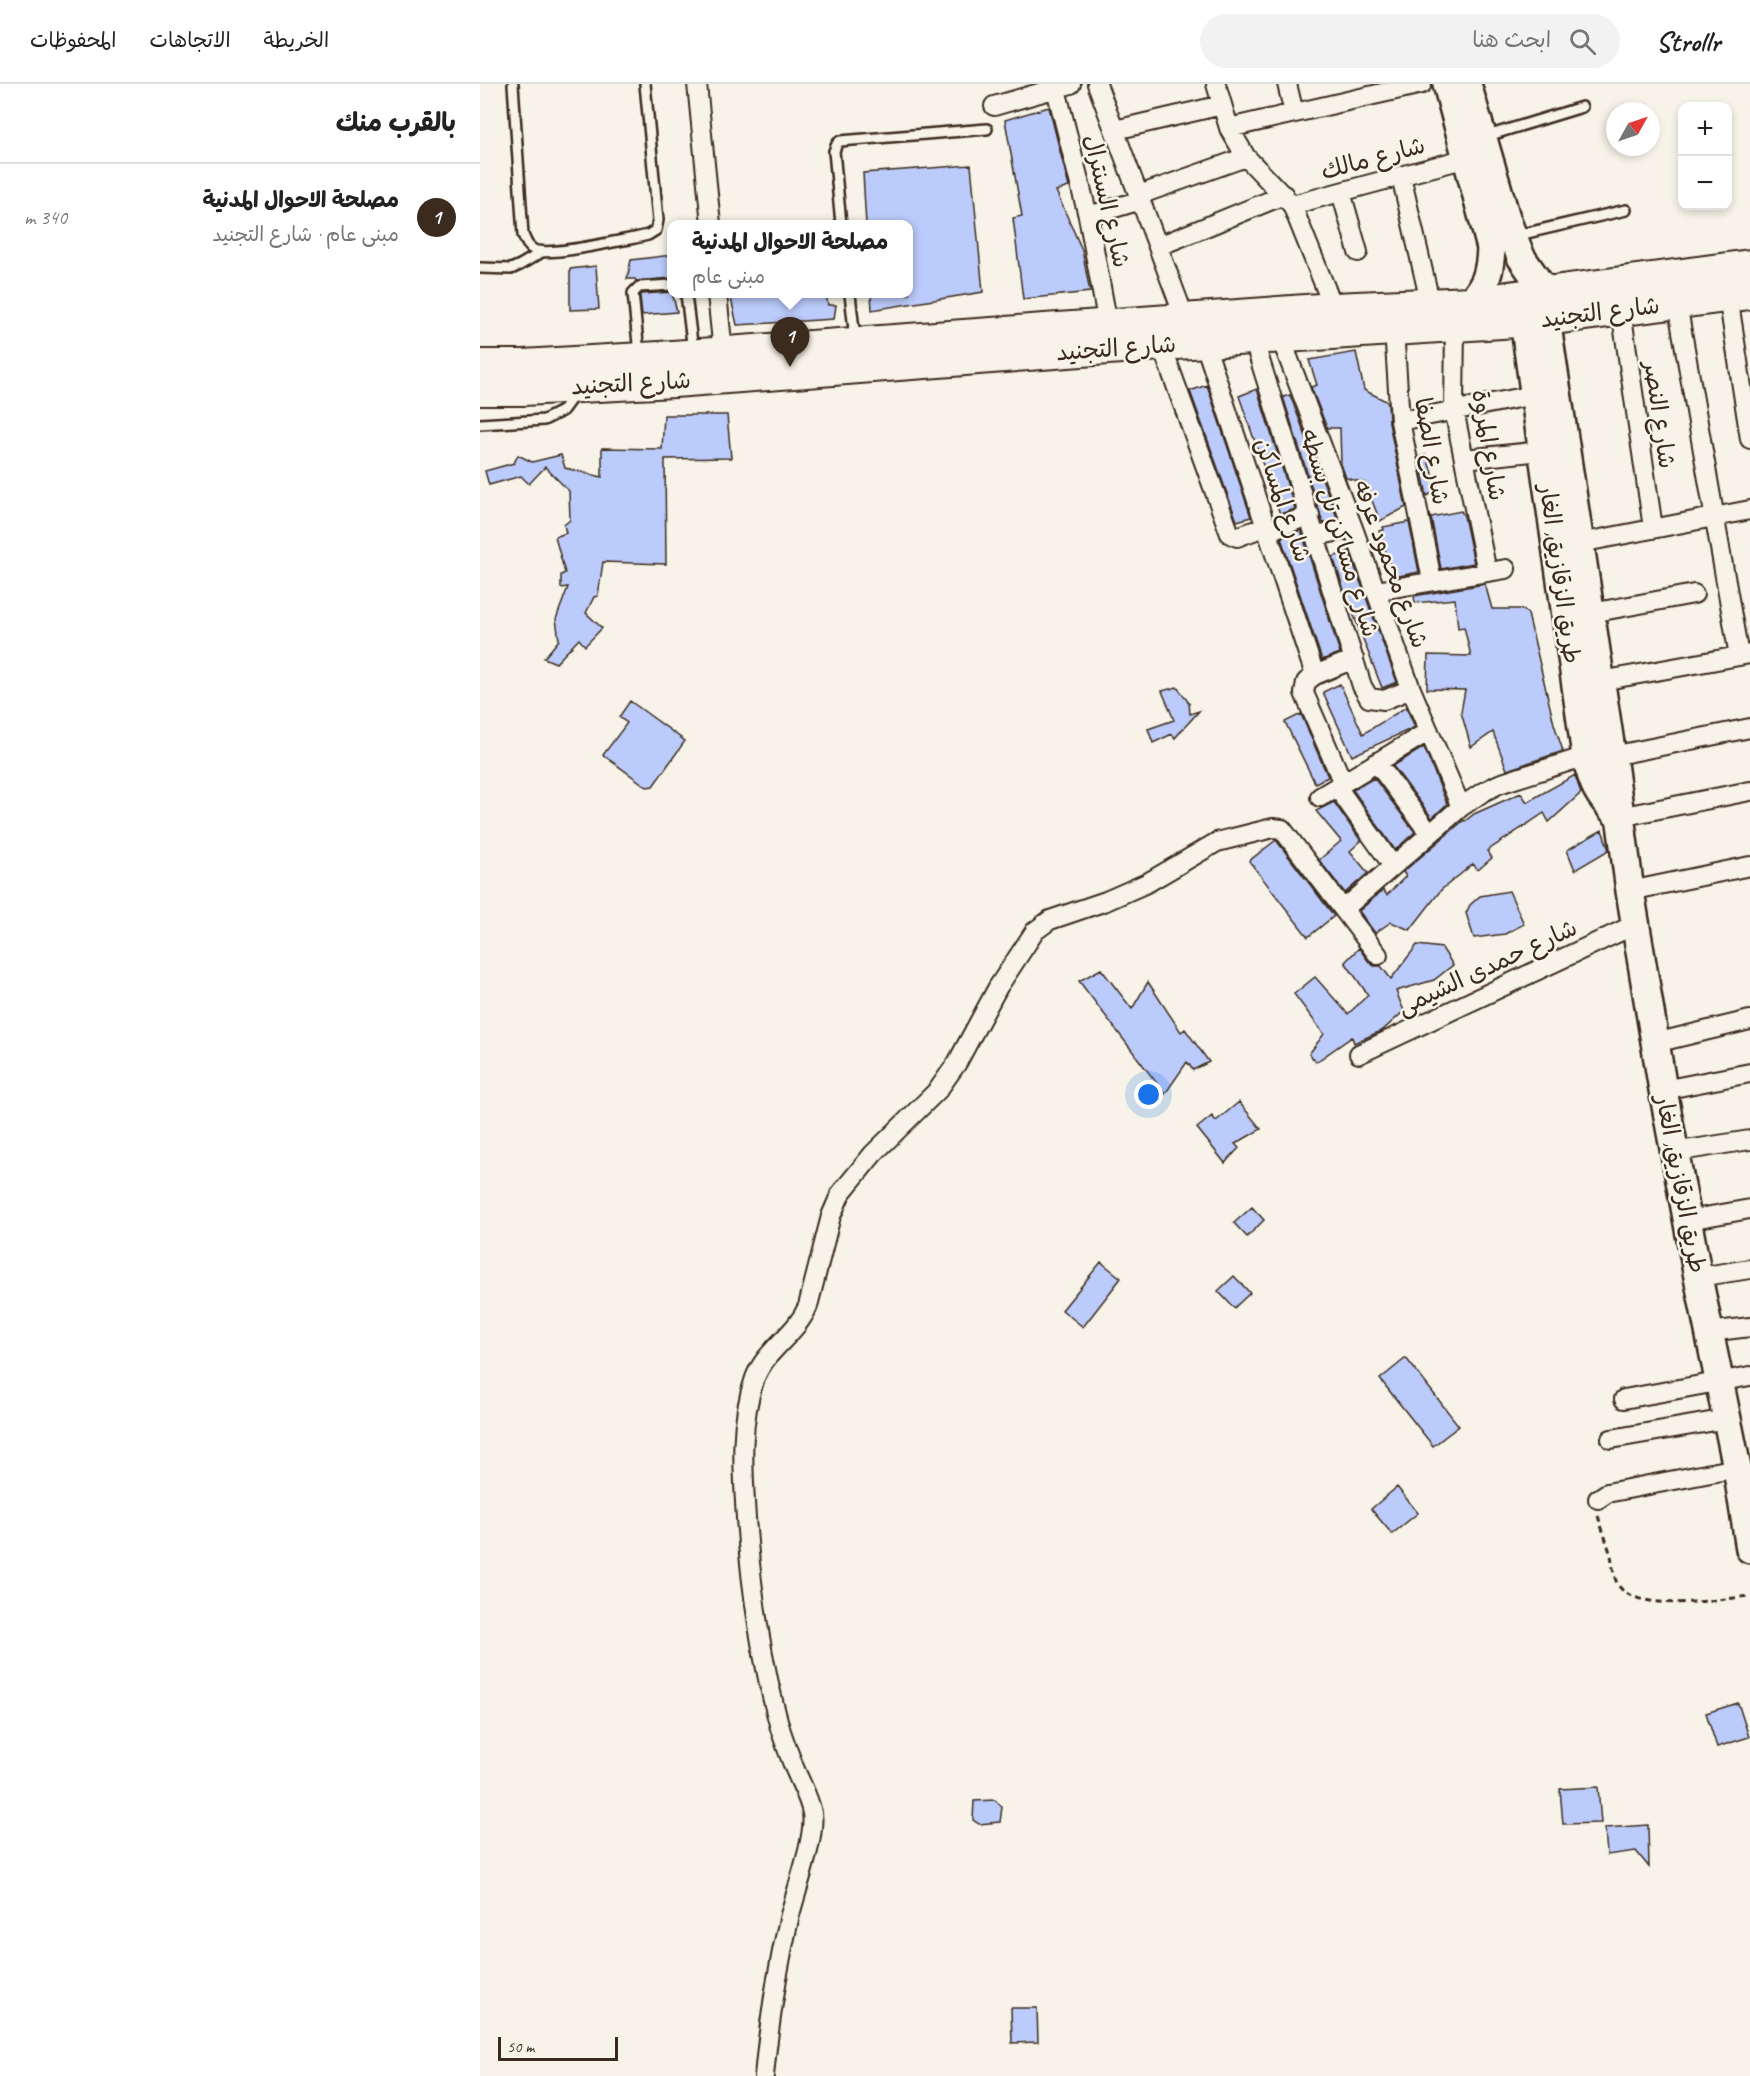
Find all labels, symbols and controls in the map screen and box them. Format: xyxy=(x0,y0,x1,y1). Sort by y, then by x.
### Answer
search box xyxy=(1200,14,1620,68)
text: Strollr xyxy=(1656,24,1720,59)
icon: search xyxy=(1566,25,1599,58)
text: ابحث هنا xyxy=(1472,26,1551,54)
text: المحفوظات xyxy=(30,27,116,53)
text: الاتجاهات xyxy=(149,27,231,53)
text: الخريطة xyxy=(264,27,329,53)
north arrow xyxy=(1606,102,1660,156)
map controls xyxy=(1678,102,1732,210)
button: + xyxy=(1678,102,1732,156)
text: بالقرب منك xyxy=(336,106,456,139)
street label: شارع مالك xyxy=(1318,130,1429,188)
street label: شارع السنترال xyxy=(1075,132,1137,271)
button: − xyxy=(1678,156,1732,210)
text: مصلحة الاحوال المدنية xyxy=(202,186,399,214)
text: 340 m xyxy=(24,205,67,230)
text: 1 xyxy=(432,205,441,230)
popup xyxy=(667,220,913,298)
text: مبنى عام · شارع التجنيد xyxy=(212,222,399,247)
text: مصلحة الاحوال المدنية xyxy=(692,228,888,256)
text: مبنى عام xyxy=(692,264,765,289)
street label: شارع التجنيد xyxy=(1539,290,1662,336)
pin: 1 xyxy=(770,318,810,367)
street label: شارع التجنيد xyxy=(1055,329,1177,369)
street label: شارع النصر xyxy=(1635,358,1682,471)
street label: شارع التجنيد xyxy=(570,365,692,403)
street label: شارع المروة xyxy=(1463,387,1513,503)
street label: شارع الصفا xyxy=(1406,395,1456,507)
street label: شارع مساكن تل بسطه xyxy=(1292,425,1386,641)
street label: شارع المساكن xyxy=(1246,434,1318,567)
street label: شارع محمود عرفه xyxy=(1345,476,1435,653)
street label: طريق الزقازيق, الغار xyxy=(1532,480,1587,666)
street label: شارع حمدى الشيمى xyxy=(1392,912,1583,1024)
your location xyxy=(1134,1080,1163,1109)
street label: طريق الزقازيق, الغار xyxy=(1649,1090,1713,1276)
scale bar xyxy=(498,2034,618,2062)
text: 50 m xyxy=(507,2037,534,2057)

